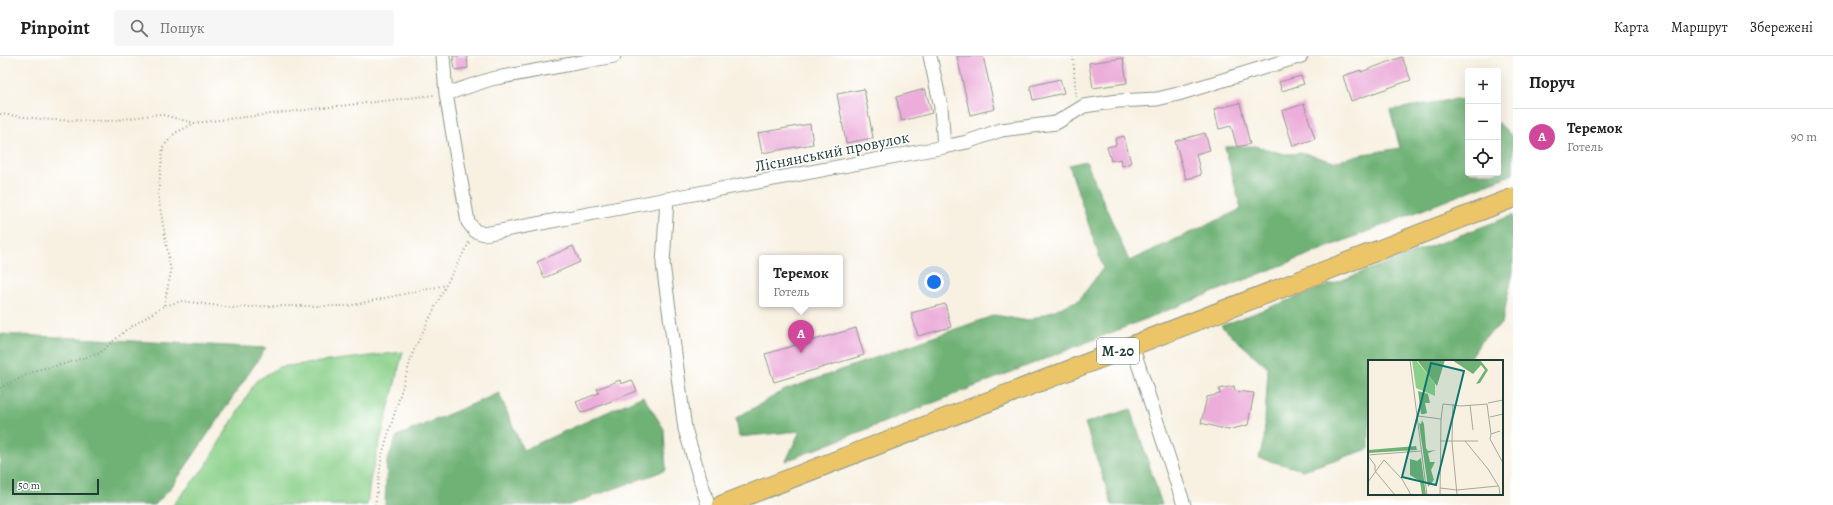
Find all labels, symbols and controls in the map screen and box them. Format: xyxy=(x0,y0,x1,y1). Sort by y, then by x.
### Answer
search box xyxy=(114,10,394,46)
text: Pinpoint xyxy=(20,15,90,41)
icon: search xyxy=(128,17,150,39)
text: Пошук xyxy=(160,18,205,38)
text: Карта xyxy=(1614,18,1649,37)
text: Маршрут xyxy=(1671,18,1728,37)
text: Збережені xyxy=(1750,18,1813,37)
map controls xyxy=(1465,68,1501,176)
button: + xyxy=(1465,68,1501,104)
text: Поруч xyxy=(1529,71,1575,94)
button: − xyxy=(1465,104,1501,140)
text: Теремок xyxy=(1567,118,1623,138)
street label: Ліснянський провулок xyxy=(753,126,911,178)
text: A xyxy=(1538,128,1546,145)
text: 90 m xyxy=(1791,128,1817,145)
text: Готель xyxy=(1567,138,1603,155)
button: locate xyxy=(1465,140,1501,176)
popup xyxy=(759,255,843,307)
text: Теремок xyxy=(773,263,829,283)
your location xyxy=(924,272,944,292)
text: Готель xyxy=(773,283,809,300)
pin: A xyxy=(788,320,814,353)
road number: М-20 xyxy=(1097,338,1139,364)
inset map xyxy=(1368,360,1503,495)
scale bar xyxy=(12,477,99,496)
text: 50 m xyxy=(18,478,40,493)

